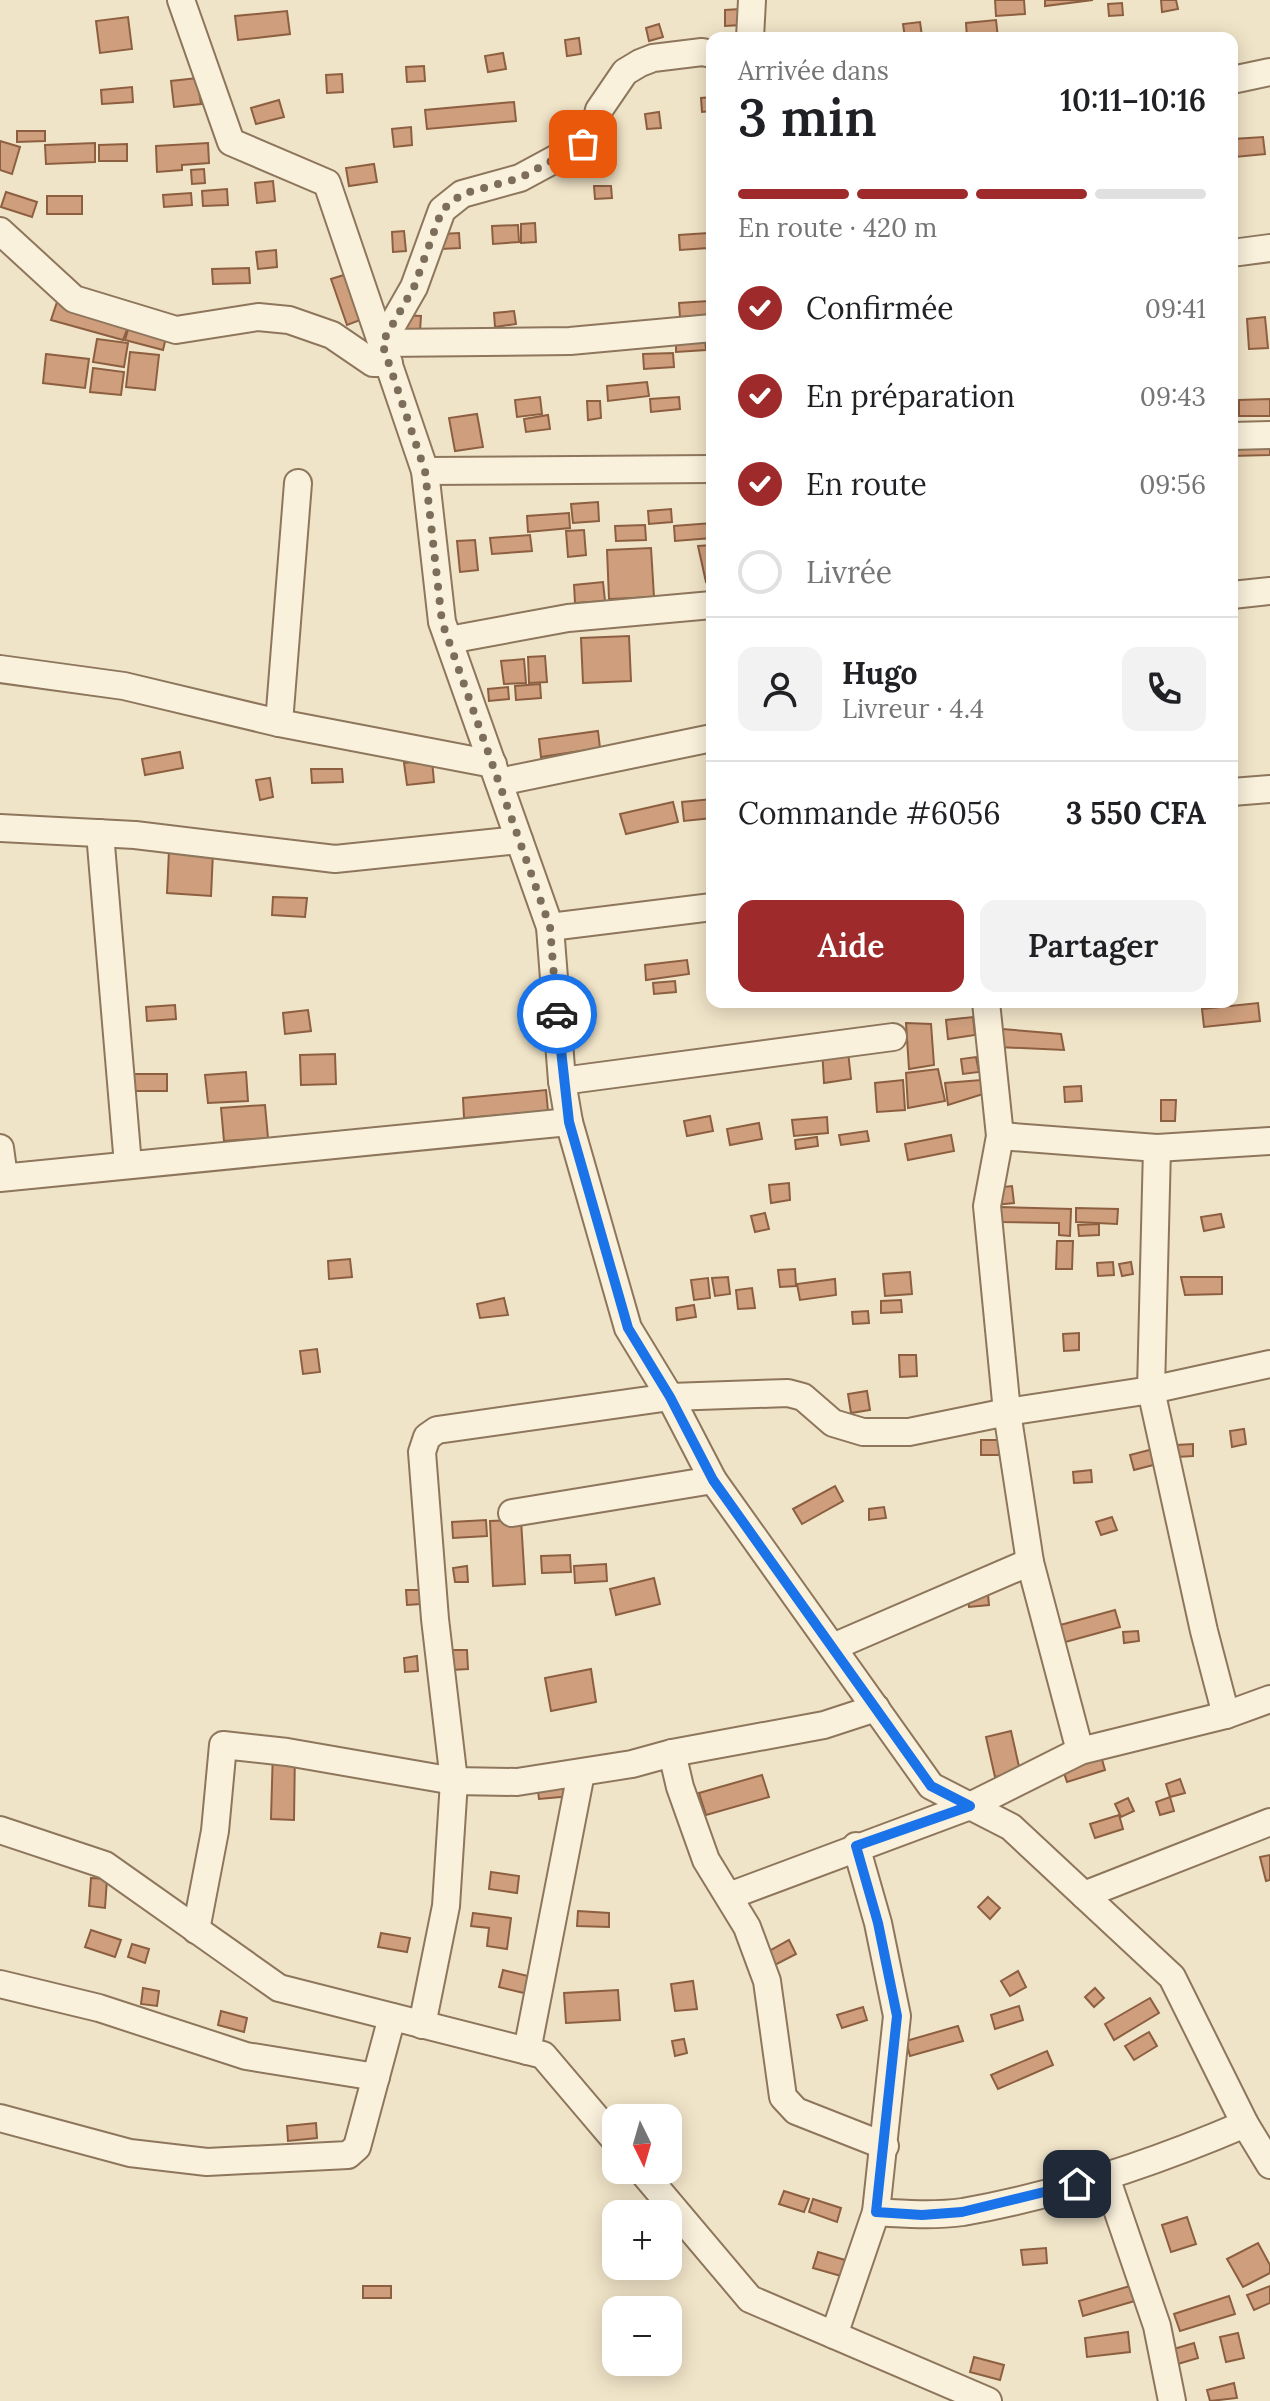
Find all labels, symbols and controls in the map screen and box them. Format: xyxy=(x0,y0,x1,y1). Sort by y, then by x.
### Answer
text: Arrivée dans xyxy=(738,54,889,87)
text: 10:11–10:16 xyxy=(1060,81,1206,119)
text: 3 min xyxy=(738,84,877,150)
pin xyxy=(549,110,617,178)
icon: bag xyxy=(561,122,605,166)
text: En route · 420 m xyxy=(738,211,937,244)
icon: check xyxy=(738,286,782,330)
text: Confirmée xyxy=(806,289,954,327)
text: 09:41 xyxy=(1145,292,1206,325)
icon: check xyxy=(738,374,782,418)
text: En préparation xyxy=(806,377,1015,415)
text: 09:43 xyxy=(1140,380,1206,413)
icon: check xyxy=(738,462,782,506)
text: En route xyxy=(806,465,927,503)
text: 09:56 xyxy=(1139,468,1206,501)
text: Livrée xyxy=(806,553,892,591)
button: person xyxy=(738,647,822,731)
button: phone xyxy=(1122,647,1206,731)
text: Hugo xyxy=(842,654,917,692)
text: Livreur · 4.4 xyxy=(842,692,984,725)
text: Commande #6056 xyxy=(738,794,1001,832)
text: 3 550 CFA xyxy=(1066,794,1206,832)
button: Aide xyxy=(738,900,964,992)
button: Partager xyxy=(980,900,1206,992)
courier xyxy=(517,974,597,1054)
icon: car xyxy=(535,992,579,1036)
north arrow xyxy=(602,2104,682,2184)
map controls xyxy=(602,2104,682,2376)
pin xyxy=(1043,2150,1111,2218)
icon: home xyxy=(1055,2162,1099,2206)
button: + xyxy=(602,2200,682,2280)
button: − xyxy=(602,2296,682,2376)

